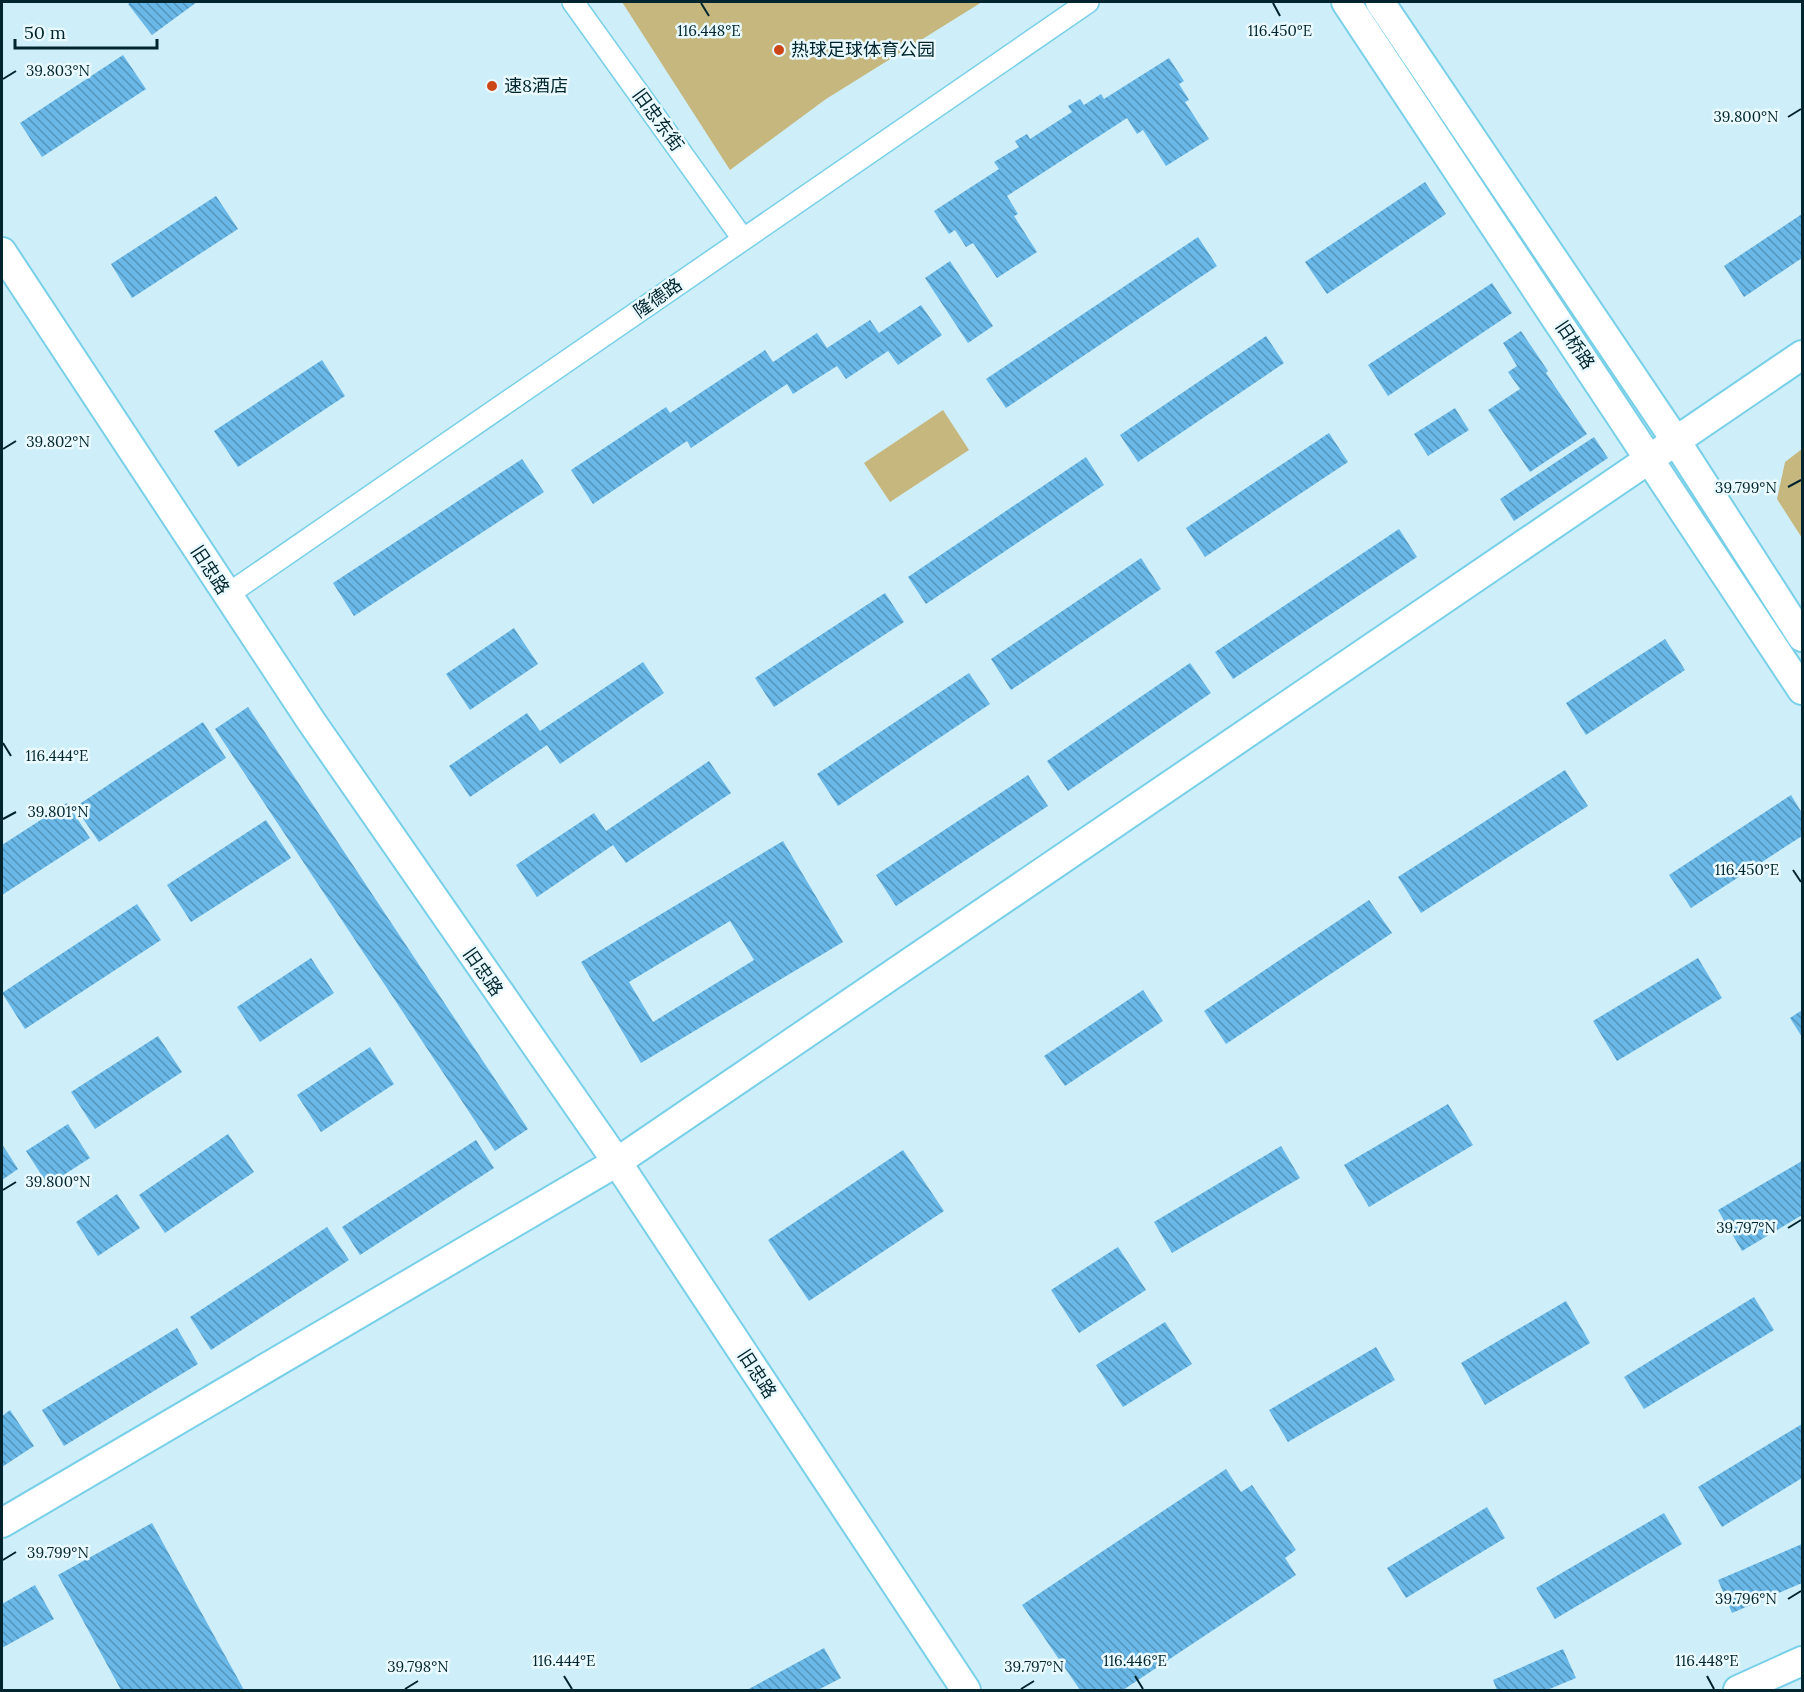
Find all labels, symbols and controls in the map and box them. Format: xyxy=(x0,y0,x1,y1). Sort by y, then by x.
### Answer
scale bar xyxy=(15,12,158,50)
text: 50 m xyxy=(24,21,66,44)
text: 116.448°E xyxy=(677,21,741,40)
text: 116.450°E xyxy=(1248,21,1312,40)
place label: 热球足球体育公园 xyxy=(791,38,935,61)
marker: 热球足球体育公园 xyxy=(772,43,786,57)
text: 39.803°N xyxy=(26,61,90,80)
place label: 速8酒店 xyxy=(504,74,568,97)
marker: 速8酒店 xyxy=(485,79,499,93)
street label: 旧忠东街 xyxy=(628,84,689,156)
text: 39.800°N xyxy=(1713,107,1779,126)
street label: 隆德路 xyxy=(629,273,686,322)
street label: 旧桥路 xyxy=(1551,316,1600,374)
text: 39.802°N xyxy=(26,432,90,451)
text: 39.799°N xyxy=(1715,478,1777,497)
street label: 旧忠路 xyxy=(186,541,235,599)
text: 116.444°E xyxy=(26,746,88,765)
text: 39.801°N xyxy=(27,802,89,821)
text: 116.450°E xyxy=(1715,860,1779,879)
street label: 旧忠路 xyxy=(459,943,508,1000)
text: 39.800°N xyxy=(25,1172,91,1191)
text: 39.797°N xyxy=(1716,1218,1776,1237)
street label: 旧忠路 xyxy=(733,1345,782,1403)
text: 39.799°N xyxy=(27,1543,89,1562)
text: 39.796°N xyxy=(1715,1589,1777,1608)
text: 116.444°E xyxy=(533,1651,595,1670)
text: 116.446°E xyxy=(1103,1651,1167,1670)
text: 116.448°E xyxy=(1675,1651,1739,1670)
text: 39.798°N xyxy=(387,1657,449,1676)
text: 39.797°N xyxy=(1004,1657,1064,1676)

